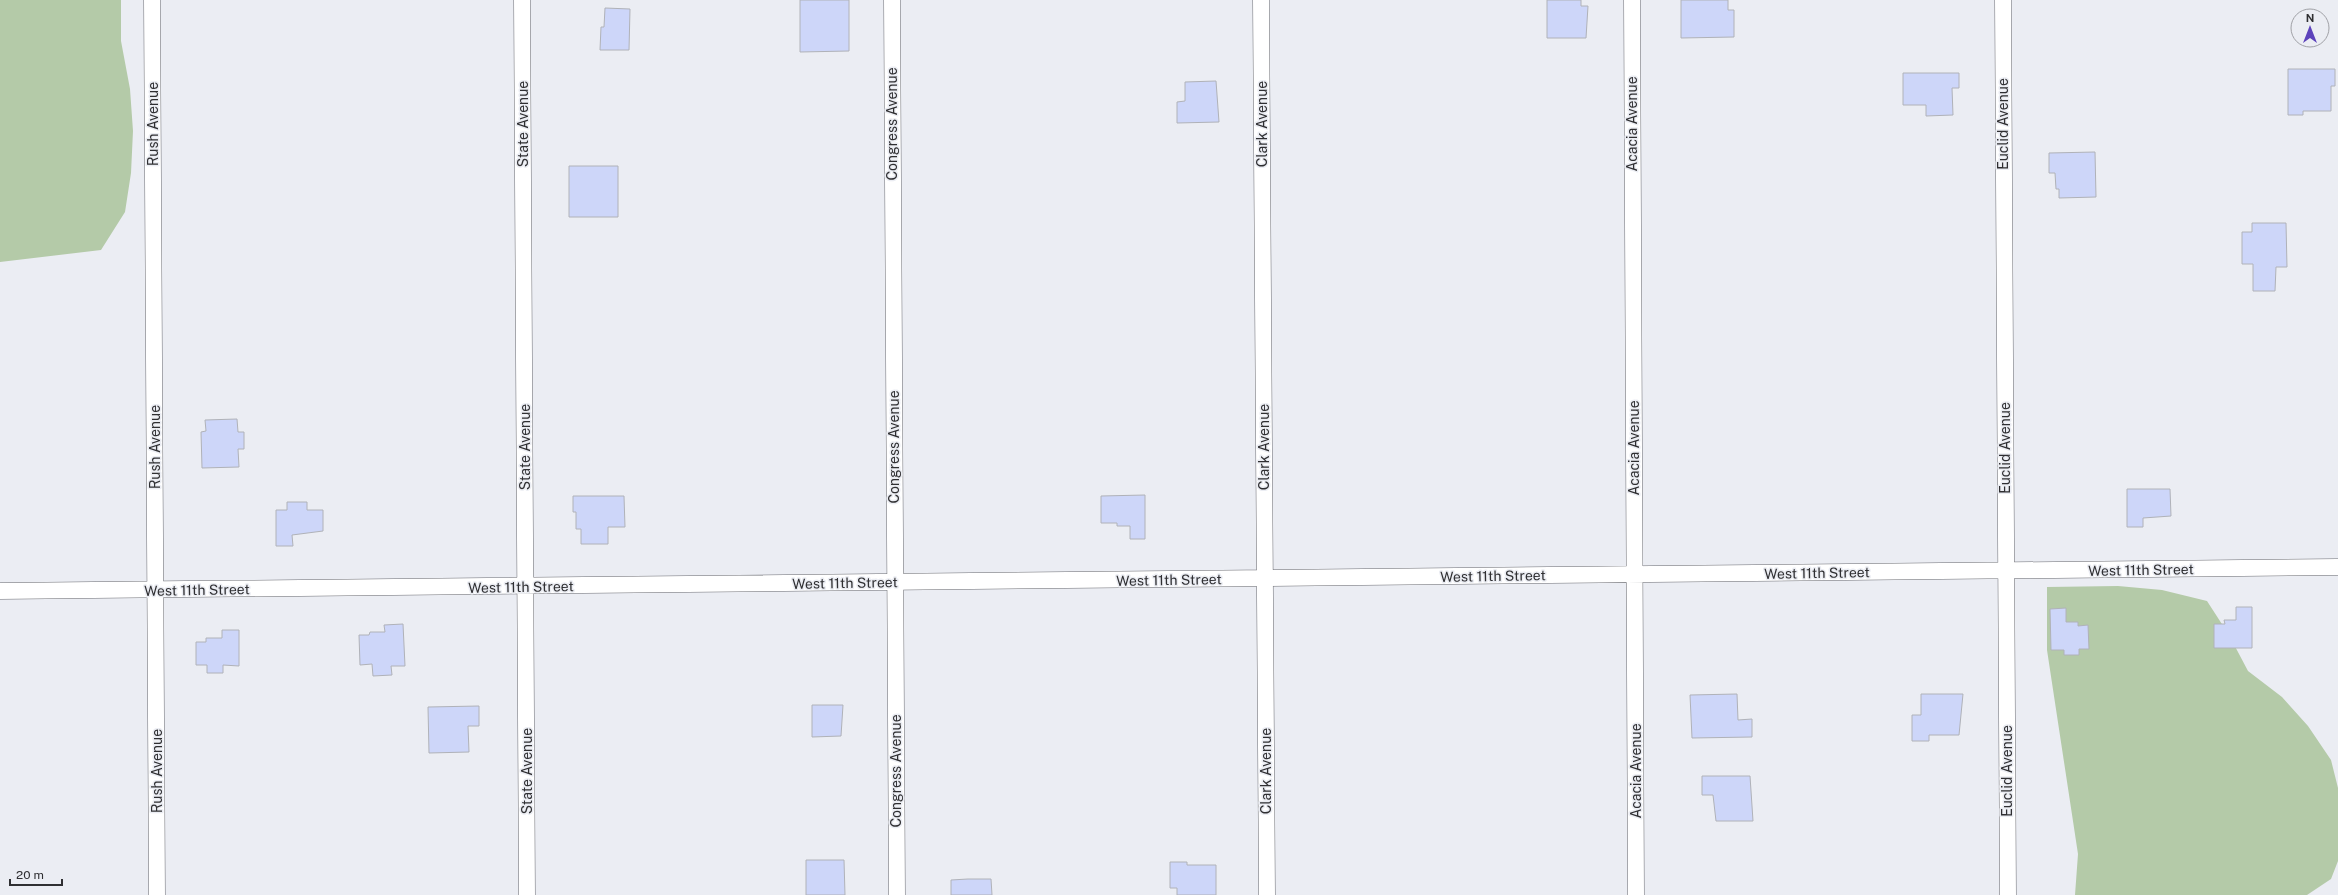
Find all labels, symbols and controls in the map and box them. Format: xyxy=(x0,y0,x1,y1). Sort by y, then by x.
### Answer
north arrow xyxy=(2290,8,2330,48)
text: N xyxy=(2306,12,2314,24)
street label: Congress Avenue xyxy=(884,67,900,181)
street label: Acacia Avenue xyxy=(1624,76,1640,172)
street label: Euclid Avenue xyxy=(1995,78,2011,170)
street label: State Avenue xyxy=(515,81,531,167)
street label: Clark Avenue xyxy=(1254,81,1270,167)
street label: Rush Avenue xyxy=(145,82,161,166)
street label: Congress Avenue xyxy=(886,390,902,504)
street label: Acacia Avenue xyxy=(1626,400,1642,496)
street label: Euclid Avenue xyxy=(1997,402,2013,494)
street label: State Avenue xyxy=(517,404,533,490)
street label: Clark Avenue xyxy=(1256,404,1272,490)
street label: Rush Avenue xyxy=(147,405,163,489)
street label: West 11th Street xyxy=(2088,561,2194,579)
street label: West 11th Street xyxy=(1764,564,1870,582)
street label: West 11th Street xyxy=(1440,567,1546,585)
street label: West 11th Street xyxy=(1116,571,1222,589)
street label: West 11th Street xyxy=(792,574,898,592)
street label: West 11th Street xyxy=(468,578,574,596)
street label: West 11th Street xyxy=(144,581,250,599)
street label: Congress Avenue xyxy=(888,714,904,828)
street label: Acacia Avenue xyxy=(1628,723,1644,819)
street label: Euclid Avenue xyxy=(1999,725,2015,817)
street label: State Avenue xyxy=(519,728,535,814)
street label: Clark Avenue xyxy=(1258,728,1274,814)
street label: Rush Avenue xyxy=(149,729,165,813)
scale bar xyxy=(10,861,62,887)
text: 20 m xyxy=(16,868,44,882)

